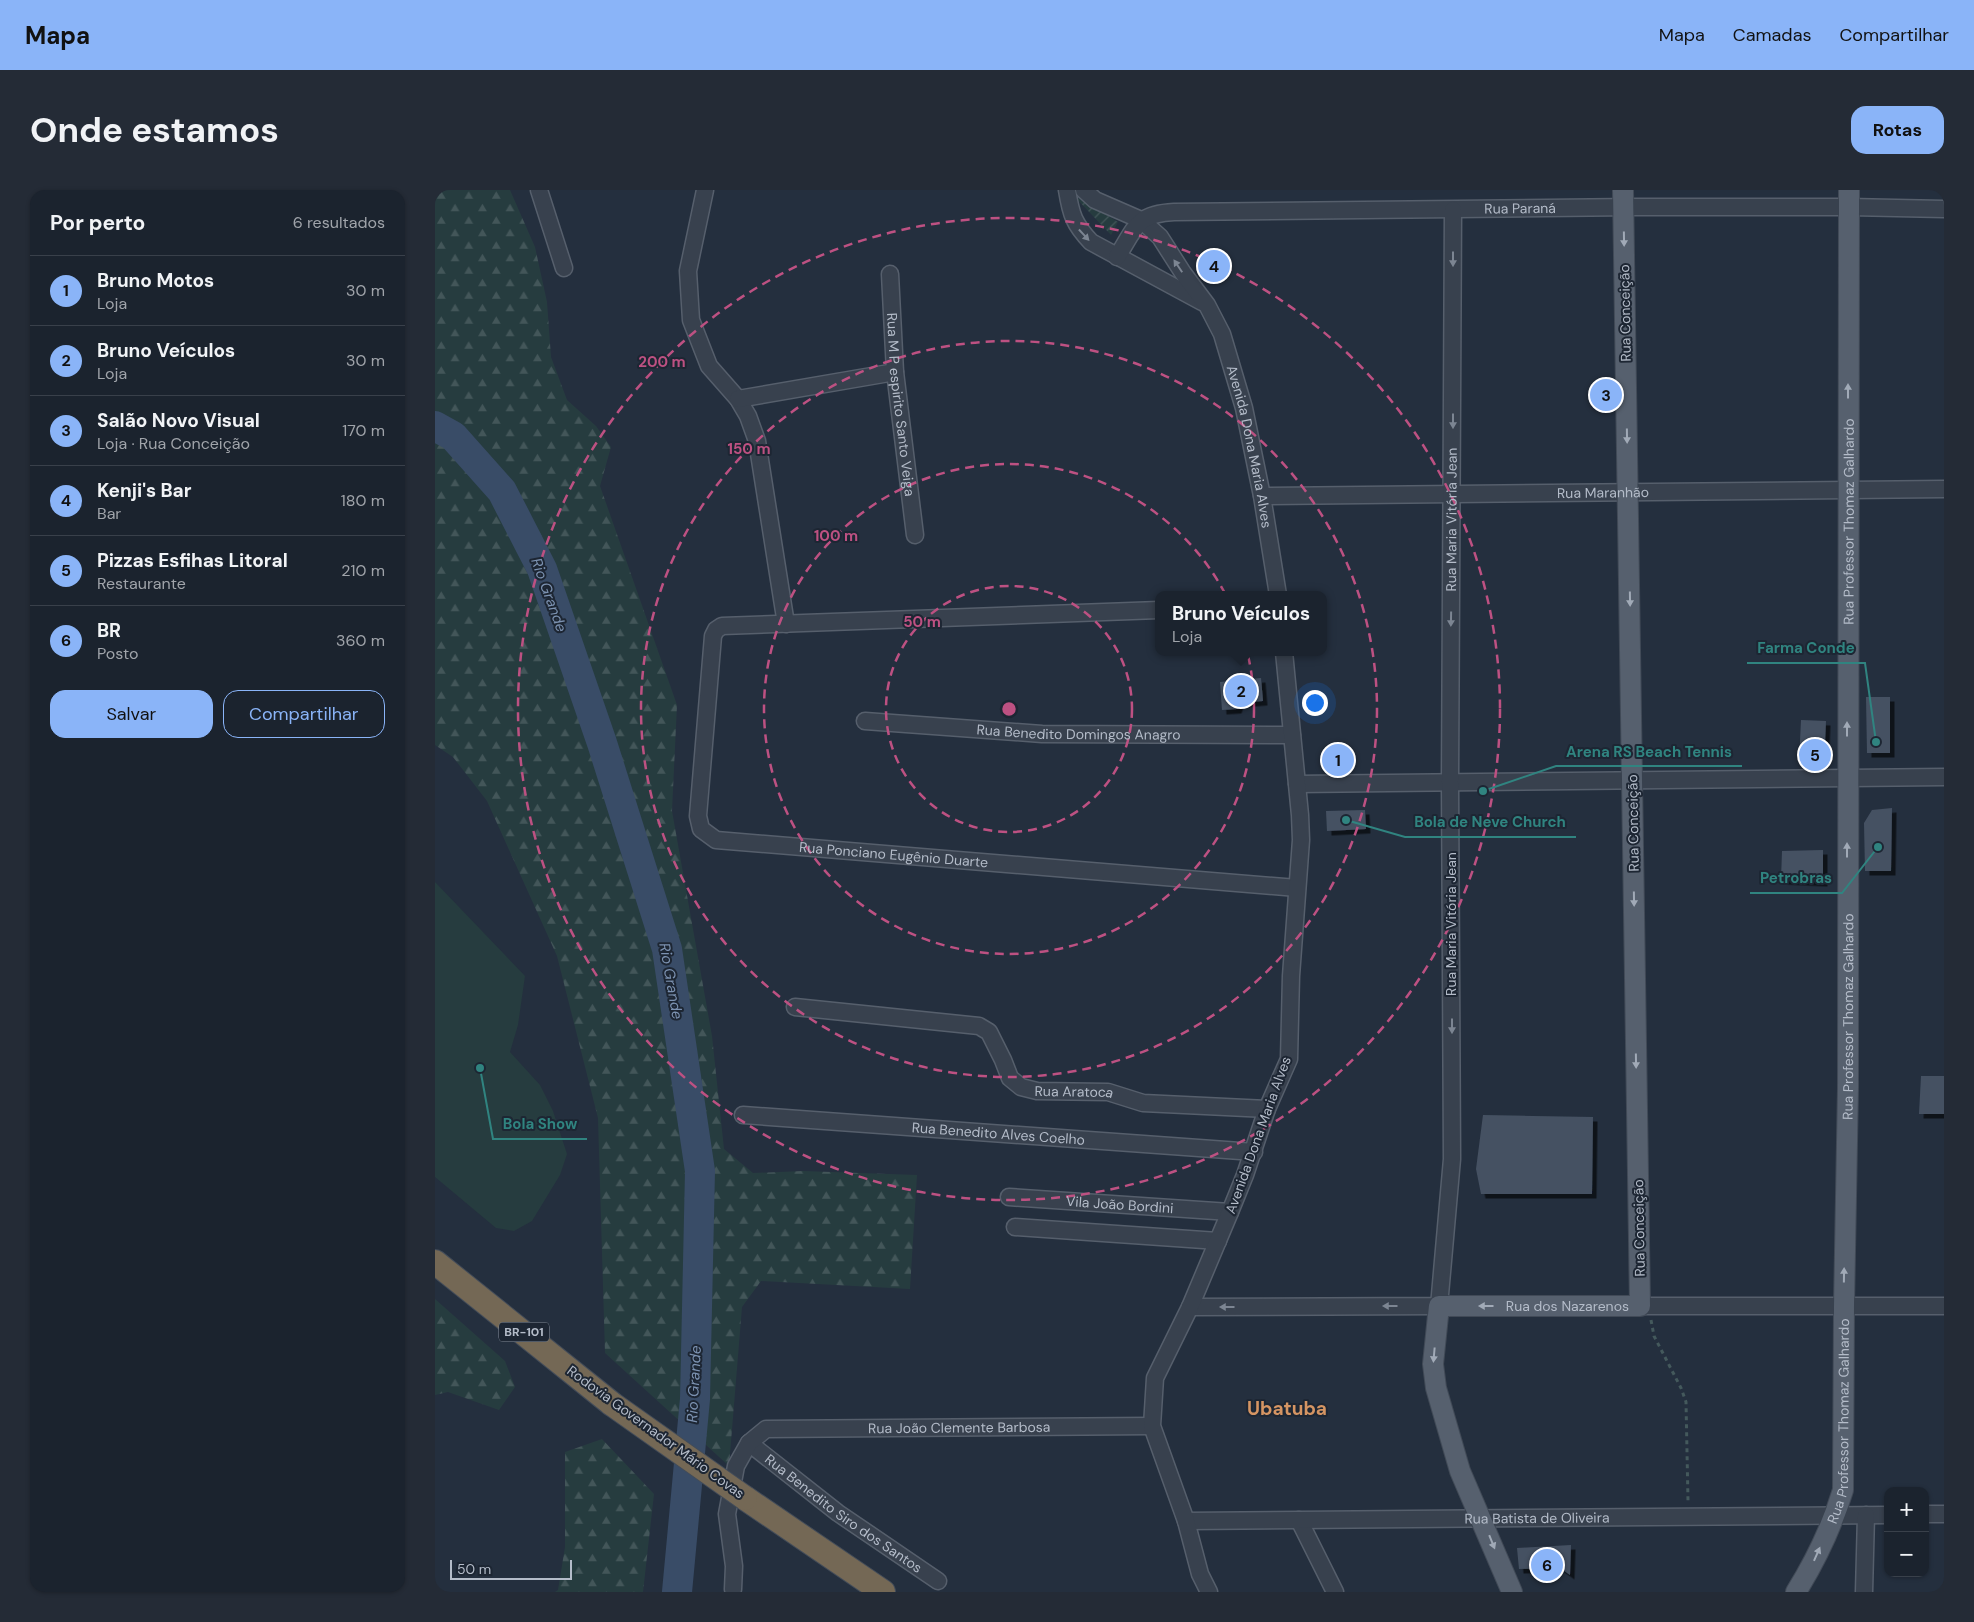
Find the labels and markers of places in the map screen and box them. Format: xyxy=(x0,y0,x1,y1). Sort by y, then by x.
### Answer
pin: 4 xyxy=(1198,247,1230,285)
pin: 3 xyxy=(1590,376,1622,414)
callout: Farma Conde xyxy=(1747,633,1865,663)
pin: 2 xyxy=(1225,672,1257,710)
centre of rings xyxy=(1000,700,1018,718)
callout: Arena RS Beach Tennis xyxy=(1556,736,1742,766)
pin: 5 xyxy=(1799,736,1831,774)
pin: 1 xyxy=(1322,741,1354,779)
callout: Bola de Neve Church xyxy=(1405,807,1576,837)
callout: Petrobras xyxy=(1750,863,1842,893)
callout: Bola Show xyxy=(493,1109,587,1139)
pin: 6 xyxy=(1531,1546,1563,1584)

